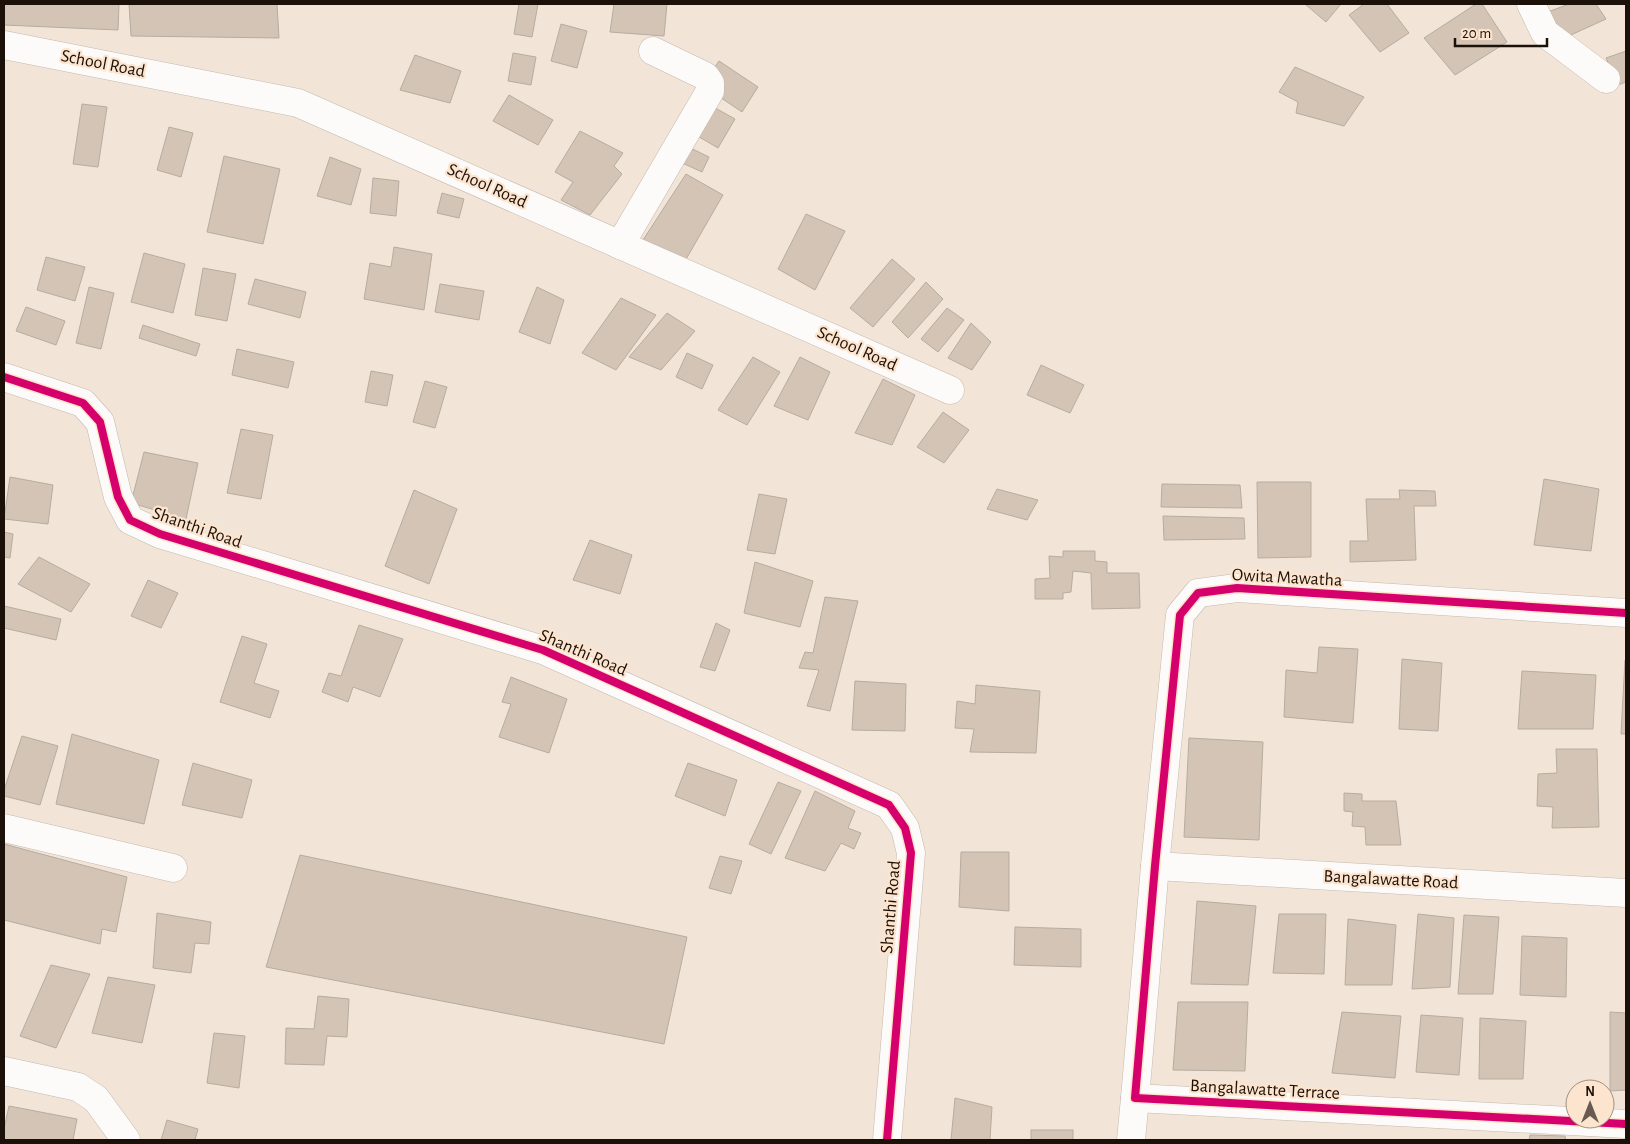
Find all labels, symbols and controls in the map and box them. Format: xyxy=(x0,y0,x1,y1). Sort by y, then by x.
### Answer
scale bar xyxy=(1455,15,1548,47)
text: 20 m xyxy=(1462,26,1491,41)
street label: School Road xyxy=(59,47,147,81)
street label: School Road xyxy=(444,160,530,212)
street label: School Road xyxy=(814,323,900,375)
street label: Shanthi Road xyxy=(150,504,244,552)
street label: Owita Mawatha xyxy=(1231,566,1343,590)
street label: Shanthi Road xyxy=(537,626,629,680)
street label: Shanthi Road xyxy=(878,860,904,954)
street label: Bangalawatte Road xyxy=(1323,867,1459,893)
street label: Bangalawatte Terrace xyxy=(1190,1077,1340,1103)
north arrow xyxy=(1565,1079,1615,1129)
text: N xyxy=(1585,1085,1595,1099)

